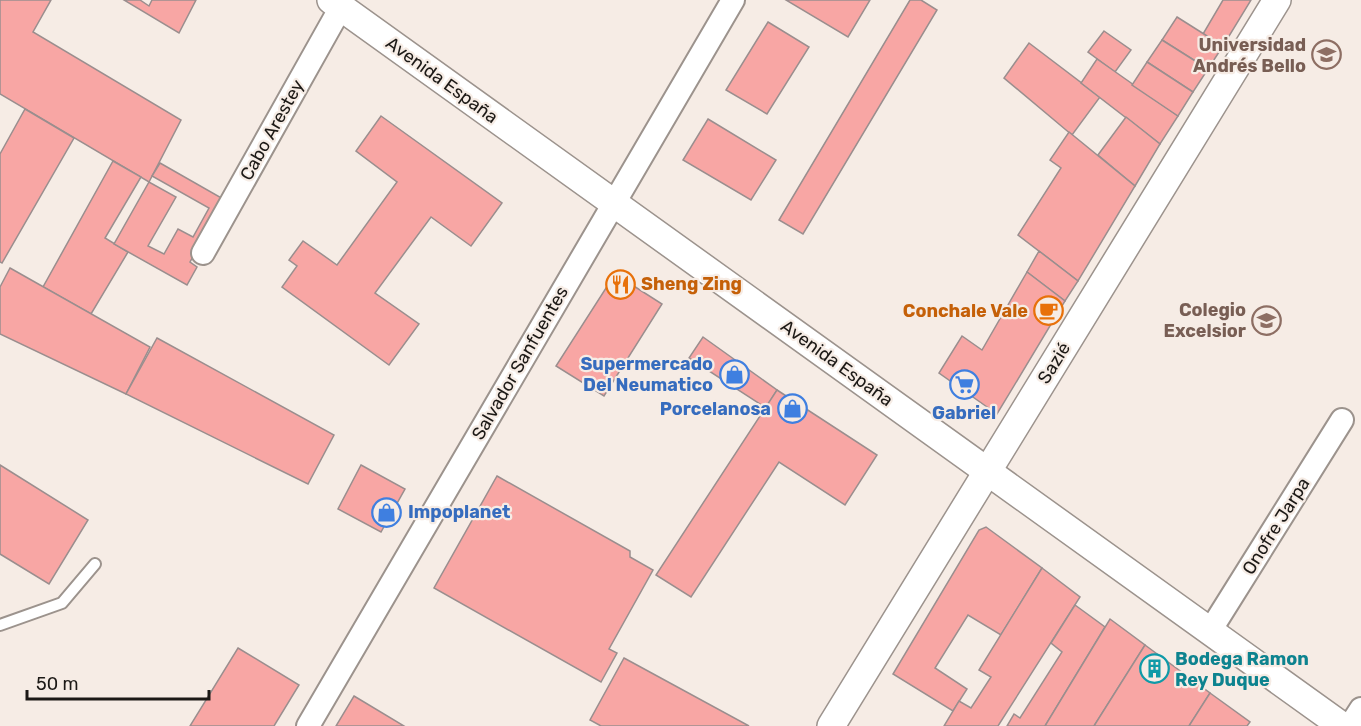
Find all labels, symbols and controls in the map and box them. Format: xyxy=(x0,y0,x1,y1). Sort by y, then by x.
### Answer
street label: Avenida España xyxy=(382,32,502,128)
place label: Universidad Andrés Bello xyxy=(1193,34,1306,77)
school or university icon: Universidad Andrés Bello xyxy=(1311,39,1343,71)
street label: Cabo Arestey xyxy=(235,76,309,184)
restaurant icon: Sheng Zing xyxy=(604,268,636,300)
place label: Sheng Zing xyxy=(641,273,742,295)
street label: Salvador Sanfuentes xyxy=(467,282,573,444)
cafe icon: Conchale Vale xyxy=(1033,295,1065,327)
place label: Colegio Excelsior xyxy=(1164,299,1246,342)
place label: Conchale Vale xyxy=(903,300,1028,322)
school or university icon: Colegio Excelsior xyxy=(1251,304,1283,336)
street label: Avenida España xyxy=(777,315,897,411)
street label: Sazié xyxy=(1033,338,1075,388)
place label: Supermercado Del Neumatico xyxy=(580,353,713,396)
shop icon: Supermercado Del Neumatico xyxy=(718,358,750,390)
supermarket icon: Gabriel xyxy=(948,368,980,400)
shop icon: Porcelanosa xyxy=(776,393,808,425)
place label: Porcelanosa xyxy=(660,398,771,420)
place label: Gabriel xyxy=(932,402,996,424)
street label: Onofre Jarpa xyxy=(1237,473,1315,579)
shop icon: Impoplanet xyxy=(371,496,403,528)
place label: Impoplanet xyxy=(408,501,510,523)
place label: Bodega Ramon Rey Duque xyxy=(1175,648,1309,691)
building icon: Bodega Ramon Rey Duque xyxy=(1138,653,1170,685)
scale bar xyxy=(27,663,208,701)
text: 50 m xyxy=(36,673,79,695)

